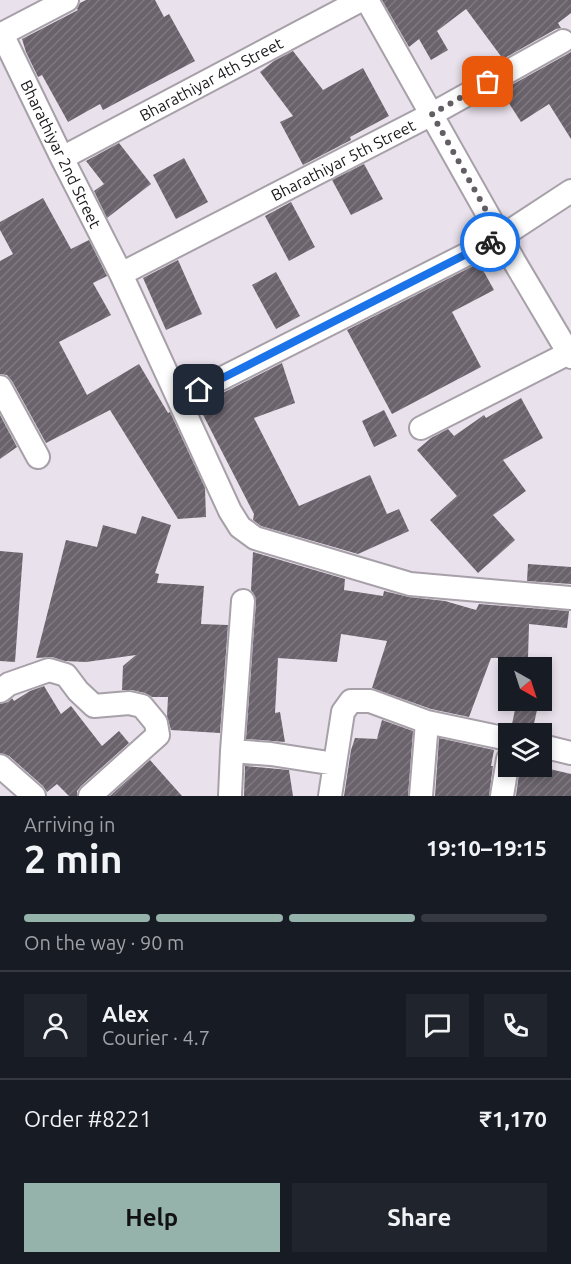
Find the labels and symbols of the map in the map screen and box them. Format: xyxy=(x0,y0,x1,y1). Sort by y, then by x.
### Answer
street label: Bharathiyar 4th Street xyxy=(136,33,286,124)
pin xyxy=(462,56,513,107)
street label: Bharathiyar 2nd Street xyxy=(17,77,105,232)
street label: Bharathiyar 5th Street xyxy=(268,115,419,204)
courier xyxy=(460,212,520,272)
pin xyxy=(173,364,224,415)
north arrow xyxy=(498,657,552,711)

